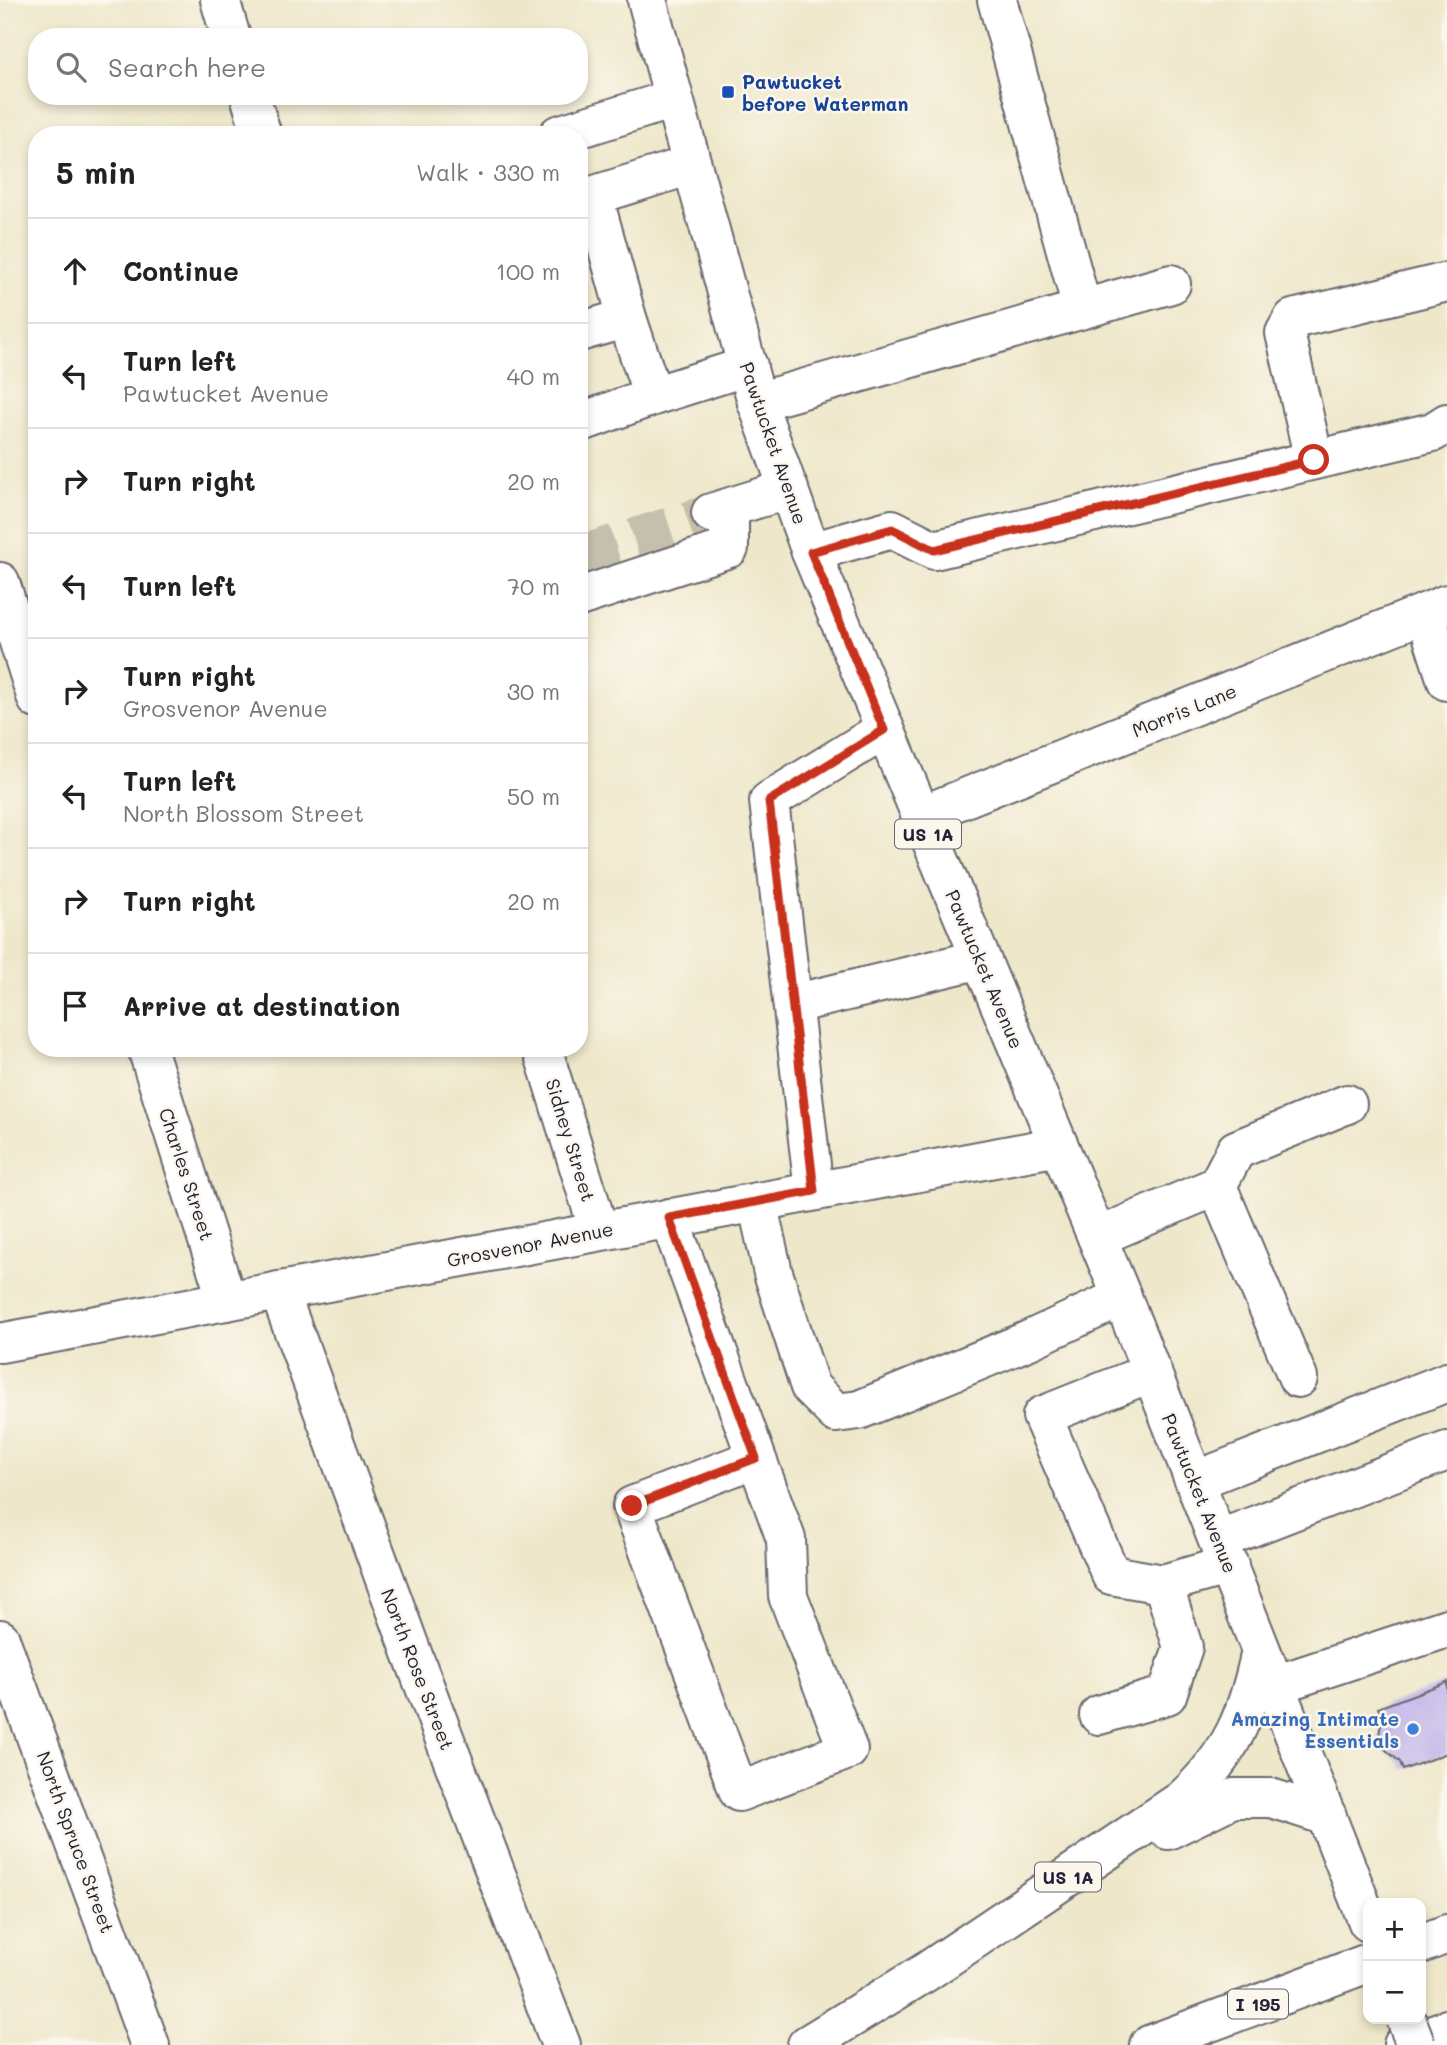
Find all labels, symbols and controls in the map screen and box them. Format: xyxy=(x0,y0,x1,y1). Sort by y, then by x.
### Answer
search box xyxy=(28,28,588,105)
icon: search xyxy=(52,48,90,86)
text: Search here xyxy=(108,50,266,84)
place label: Pawtucket before Waterman xyxy=(742,69,908,116)
marker: Pawtucket before Waterman xyxy=(720,84,736,100)
text: 5 min xyxy=(56,152,136,192)
text: Walk · 330 m xyxy=(416,157,560,187)
icon: ahead xyxy=(56,252,94,290)
text: Continue xyxy=(123,254,239,288)
text: 100 m xyxy=(496,256,560,286)
text: Turn left xyxy=(123,344,236,378)
icon: left xyxy=(56,357,94,395)
street label: Pawtucket Avenue xyxy=(734,358,814,528)
text: 40 m xyxy=(507,361,560,391)
text: Pawtucket Avenue xyxy=(123,378,329,408)
route start xyxy=(1298,444,1329,475)
icon: right xyxy=(56,462,94,500)
text: Turn right xyxy=(123,464,256,498)
text: 20 m xyxy=(507,466,560,496)
icon: left xyxy=(56,567,94,605)
text: Turn left xyxy=(123,569,236,603)
text: 70 m xyxy=(507,571,560,601)
text: Turn right xyxy=(123,659,256,693)
icon: right xyxy=(56,672,94,710)
text: 30 m xyxy=(507,676,560,706)
street label: Morris Lane xyxy=(1128,678,1240,742)
text: Grosvenor Avenue xyxy=(123,693,328,723)
text: Turn left xyxy=(123,764,236,798)
icon: left xyxy=(56,777,94,815)
text: 50 m xyxy=(507,781,560,811)
text: North Blossom Street xyxy=(123,798,364,828)
road number: US 1A xyxy=(895,820,961,848)
icon: right xyxy=(56,882,94,920)
text: Turn right xyxy=(123,884,256,918)
text: 20 m xyxy=(507,886,560,916)
street label: Pawtucket Avenue xyxy=(940,886,1030,1052)
icon: arrive xyxy=(56,987,94,1025)
text: Arrive at destination xyxy=(123,989,400,1023)
street label: Sidney Street xyxy=(540,1075,602,1205)
street label: Charles Street xyxy=(154,1105,220,1243)
street label: Grosvenor Avenue xyxy=(445,1216,615,1272)
street label: Pawtucket Avenue xyxy=(1157,1409,1243,1577)
route end xyxy=(616,1490,647,1521)
street label: North Rose Street xyxy=(376,1585,460,1753)
place label: Amazing Intimate Essentials xyxy=(1231,1706,1399,1753)
marker: Amazing Intimate Essentials xyxy=(1405,1721,1421,1737)
street label: North Spruce Street xyxy=(31,1748,121,1936)
road number: US 1A xyxy=(1035,1863,1101,1892)
map controls xyxy=(1363,1898,1426,2024)
button: + xyxy=(1363,1898,1426,1961)
button: − xyxy=(1363,1961,1426,2024)
road number: I 195 xyxy=(1228,1990,1288,2018)

